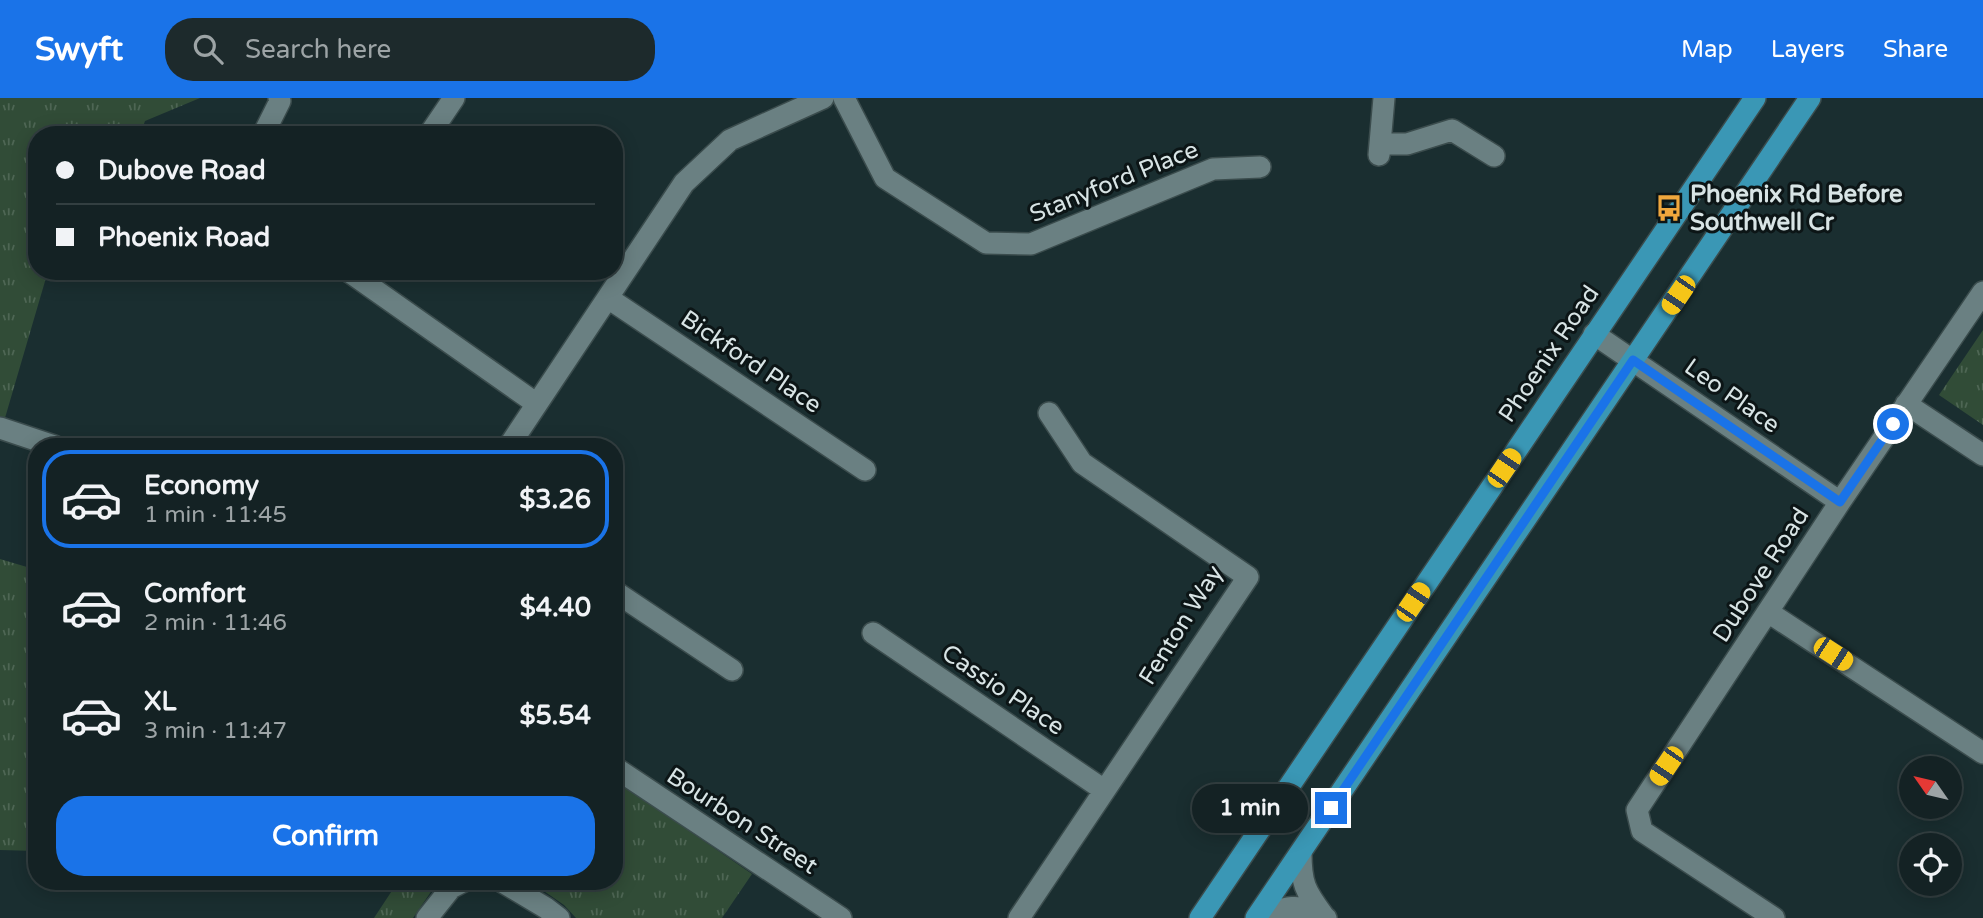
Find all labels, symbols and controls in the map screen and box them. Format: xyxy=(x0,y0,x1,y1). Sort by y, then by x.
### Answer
search box xyxy=(165,18,655,81)
text: Swyft xyxy=(35,30,123,69)
icon: search xyxy=(189,30,227,68)
text: Search here xyxy=(245,34,391,65)
text: Map xyxy=(1681,35,1733,64)
text: Layers xyxy=(1771,35,1845,64)
text: Share xyxy=(1883,35,1948,64)
street label: Stanyford Place xyxy=(1025,135,1203,229)
text: Dubove Road xyxy=(98,155,266,186)
place label: Phoenix Rd Before Southwell Cr xyxy=(1690,180,1903,237)
bus stop icon: Phoenix Rd Before Southwell Cr xyxy=(1654,193,1684,223)
text: Phoenix Road xyxy=(98,222,270,253)
car xyxy=(1658,272,1699,318)
street label: Phoenix Road xyxy=(1493,280,1605,428)
street label: Bickford Place xyxy=(675,304,827,420)
street label: Leo Place xyxy=(1679,353,1785,439)
route start xyxy=(1877,408,1909,440)
car xyxy=(1484,445,1525,491)
icon: car xyxy=(60,468,123,531)
text: Economy xyxy=(144,470,259,501)
text: $3.26 xyxy=(519,484,591,515)
text: 1 min · 11:45 xyxy=(144,501,287,529)
street label: Dubove Road xyxy=(1707,502,1815,648)
street label: Fenton Way xyxy=(1133,560,1229,690)
icon: car xyxy=(60,576,123,639)
text: Comfort xyxy=(144,578,246,609)
car xyxy=(1393,579,1434,625)
text: $4.40 xyxy=(520,592,591,623)
text: 2 min · 11:46 xyxy=(144,609,287,637)
car xyxy=(1810,634,1857,674)
street label: Cassio Place xyxy=(936,638,1070,742)
icon: car xyxy=(60,684,123,747)
text: XL xyxy=(144,686,176,717)
text: $5.54 xyxy=(519,700,591,731)
text: 3 min · 11:47 xyxy=(144,717,287,745)
car xyxy=(1646,743,1687,789)
north arrow xyxy=(1899,756,1962,819)
map controls xyxy=(1899,756,1962,896)
street label: Bourbon Street xyxy=(661,761,823,881)
callout: 1 min xyxy=(1191,784,1306,832)
route end xyxy=(1315,792,1347,824)
text: 1 min xyxy=(1219,794,1281,822)
button: Confirm xyxy=(56,796,595,876)
button: locate xyxy=(1899,833,1962,896)

